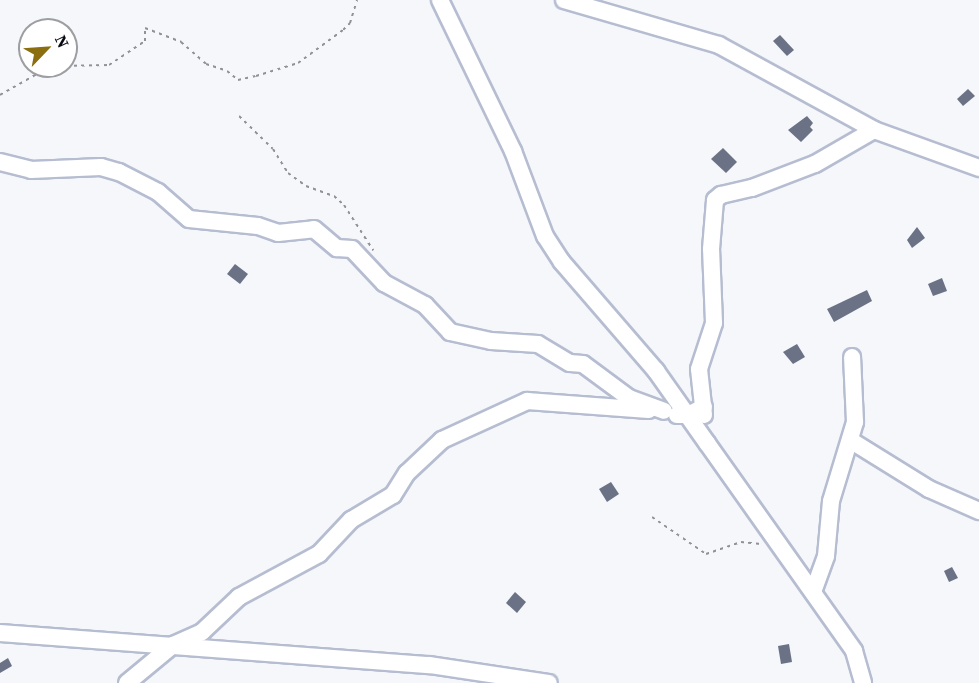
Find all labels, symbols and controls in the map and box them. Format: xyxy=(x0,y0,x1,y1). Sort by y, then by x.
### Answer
north arrow xyxy=(18,18,78,78)
text: N xyxy=(50,31,75,51)

